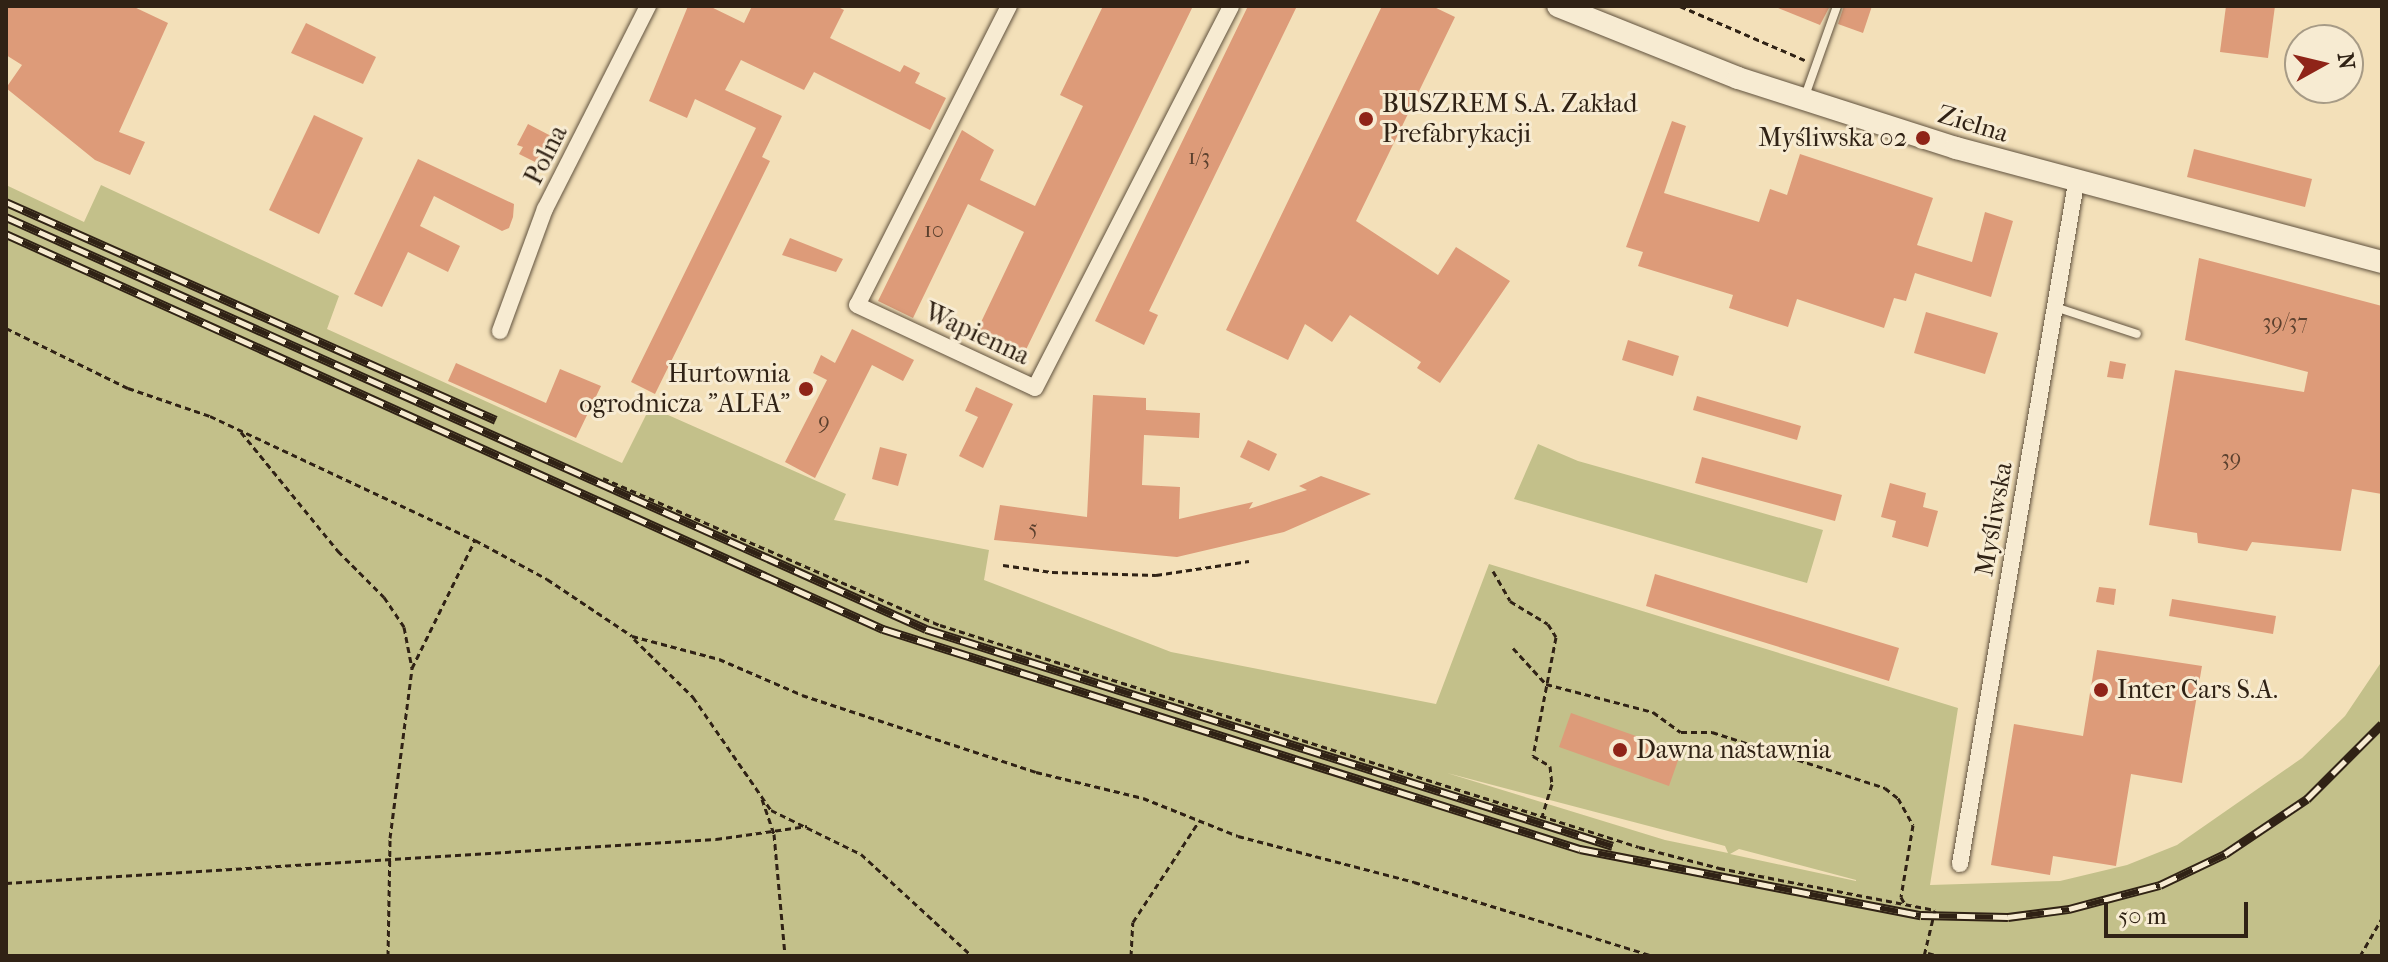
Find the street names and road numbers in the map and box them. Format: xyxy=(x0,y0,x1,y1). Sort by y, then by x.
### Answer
street label: Zielna xyxy=(1934,99,2012,149)
street label: Polna xyxy=(518,120,574,190)
street label: Wapienna xyxy=(920,296,1034,372)
street label: Myśliwska xyxy=(1969,459,2019,579)

